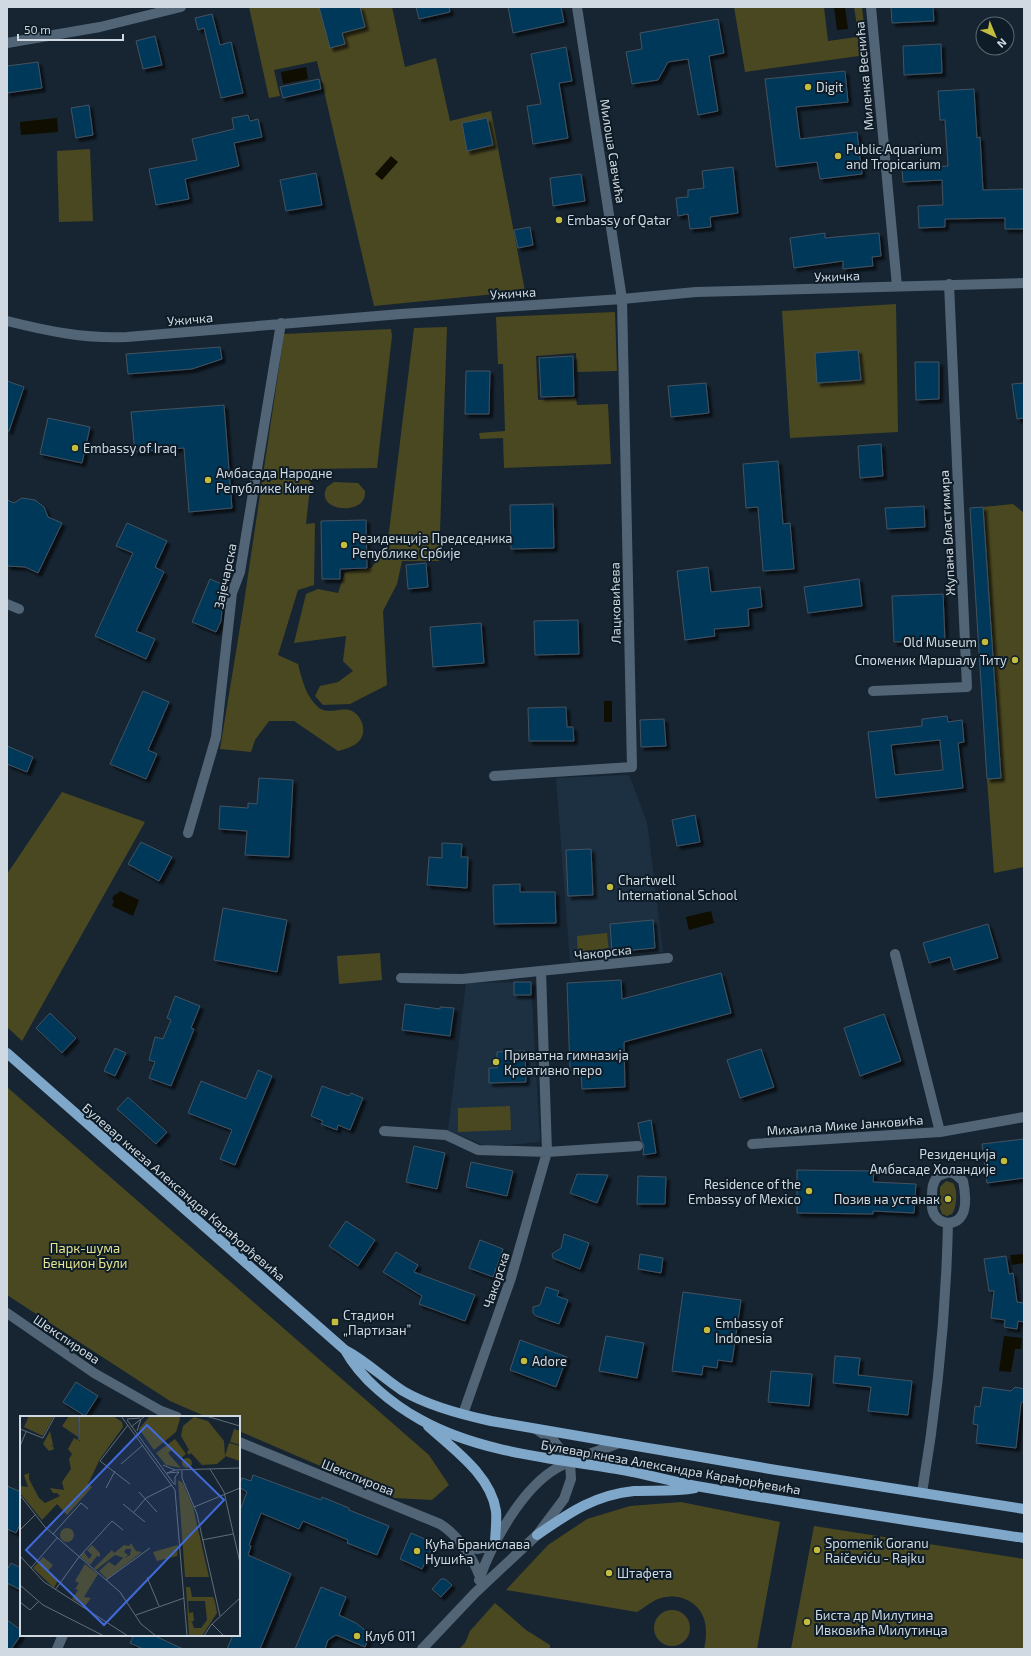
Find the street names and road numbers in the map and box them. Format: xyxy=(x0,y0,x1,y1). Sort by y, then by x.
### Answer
street label: Миленка Веснића xyxy=(851,21,877,131)
street label: Милоша Савчића xyxy=(597,98,629,204)
street label: Ужичка xyxy=(814,267,860,285)
street label: Ужичка xyxy=(489,283,537,303)
street label: Ужичка xyxy=(166,309,214,329)
street label: Жупана Властимира xyxy=(936,470,958,596)
street label: Зајечарска xyxy=(210,542,240,610)
street label: Лацковићева xyxy=(606,562,624,644)
street label: Чакорска xyxy=(573,941,633,963)
street label: Булевар кнеза Александра Карађорђевића xyxy=(79,1100,289,1284)
street label: Михаила Мике Јанковића xyxy=(766,1112,924,1138)
street label: Чакорска xyxy=(479,1250,513,1310)
street label: Шекспирова xyxy=(31,1311,103,1367)
street label: Булевар кнеза Александра Карађорђевића xyxy=(540,1436,802,1498)
street label: Шекспирова xyxy=(319,1455,397,1499)

